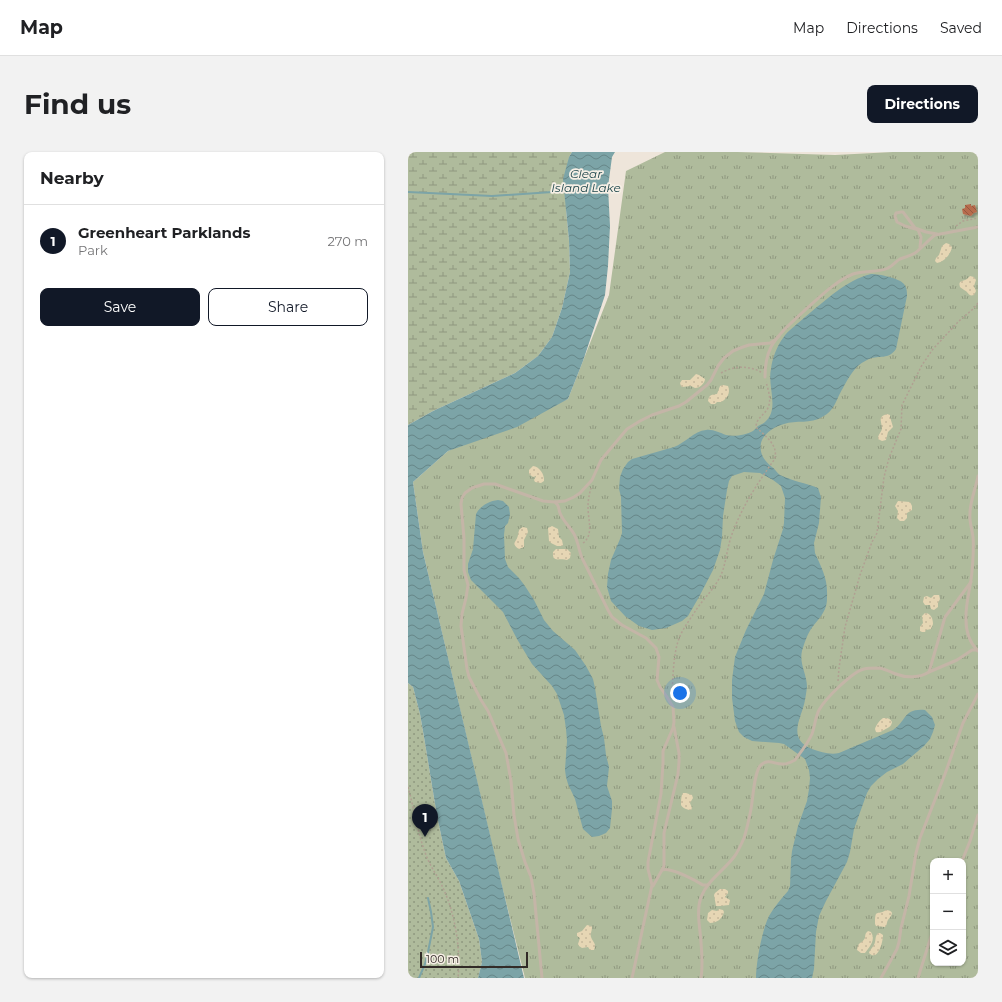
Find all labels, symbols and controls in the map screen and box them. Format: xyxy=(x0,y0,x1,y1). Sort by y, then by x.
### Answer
text: Map xyxy=(20,16,63,39)
text: Map xyxy=(793,19,824,37)
text: Directions xyxy=(846,19,918,37)
text: Saved xyxy=(940,19,982,37)
button: Directions xyxy=(867,85,978,123)
text: Find us xyxy=(24,87,131,121)
water label: Clear Island Lake xyxy=(551,166,621,195)
text: Nearby xyxy=(40,168,104,188)
text: Greenheart Parklands xyxy=(78,223,250,242)
text: 1 xyxy=(50,233,56,249)
text: 270 m xyxy=(327,233,368,249)
text: Park xyxy=(78,242,108,258)
button: Save xyxy=(40,288,200,326)
button: Share xyxy=(208,288,368,326)
your location xyxy=(670,683,690,703)
pin: 1 xyxy=(412,804,438,837)
map controls xyxy=(930,858,966,966)
button: + xyxy=(930,858,966,894)
button: − xyxy=(930,894,966,930)
button: layers xyxy=(930,930,966,966)
scale bar xyxy=(420,950,528,969)
text: 100 m xyxy=(426,952,459,966)

